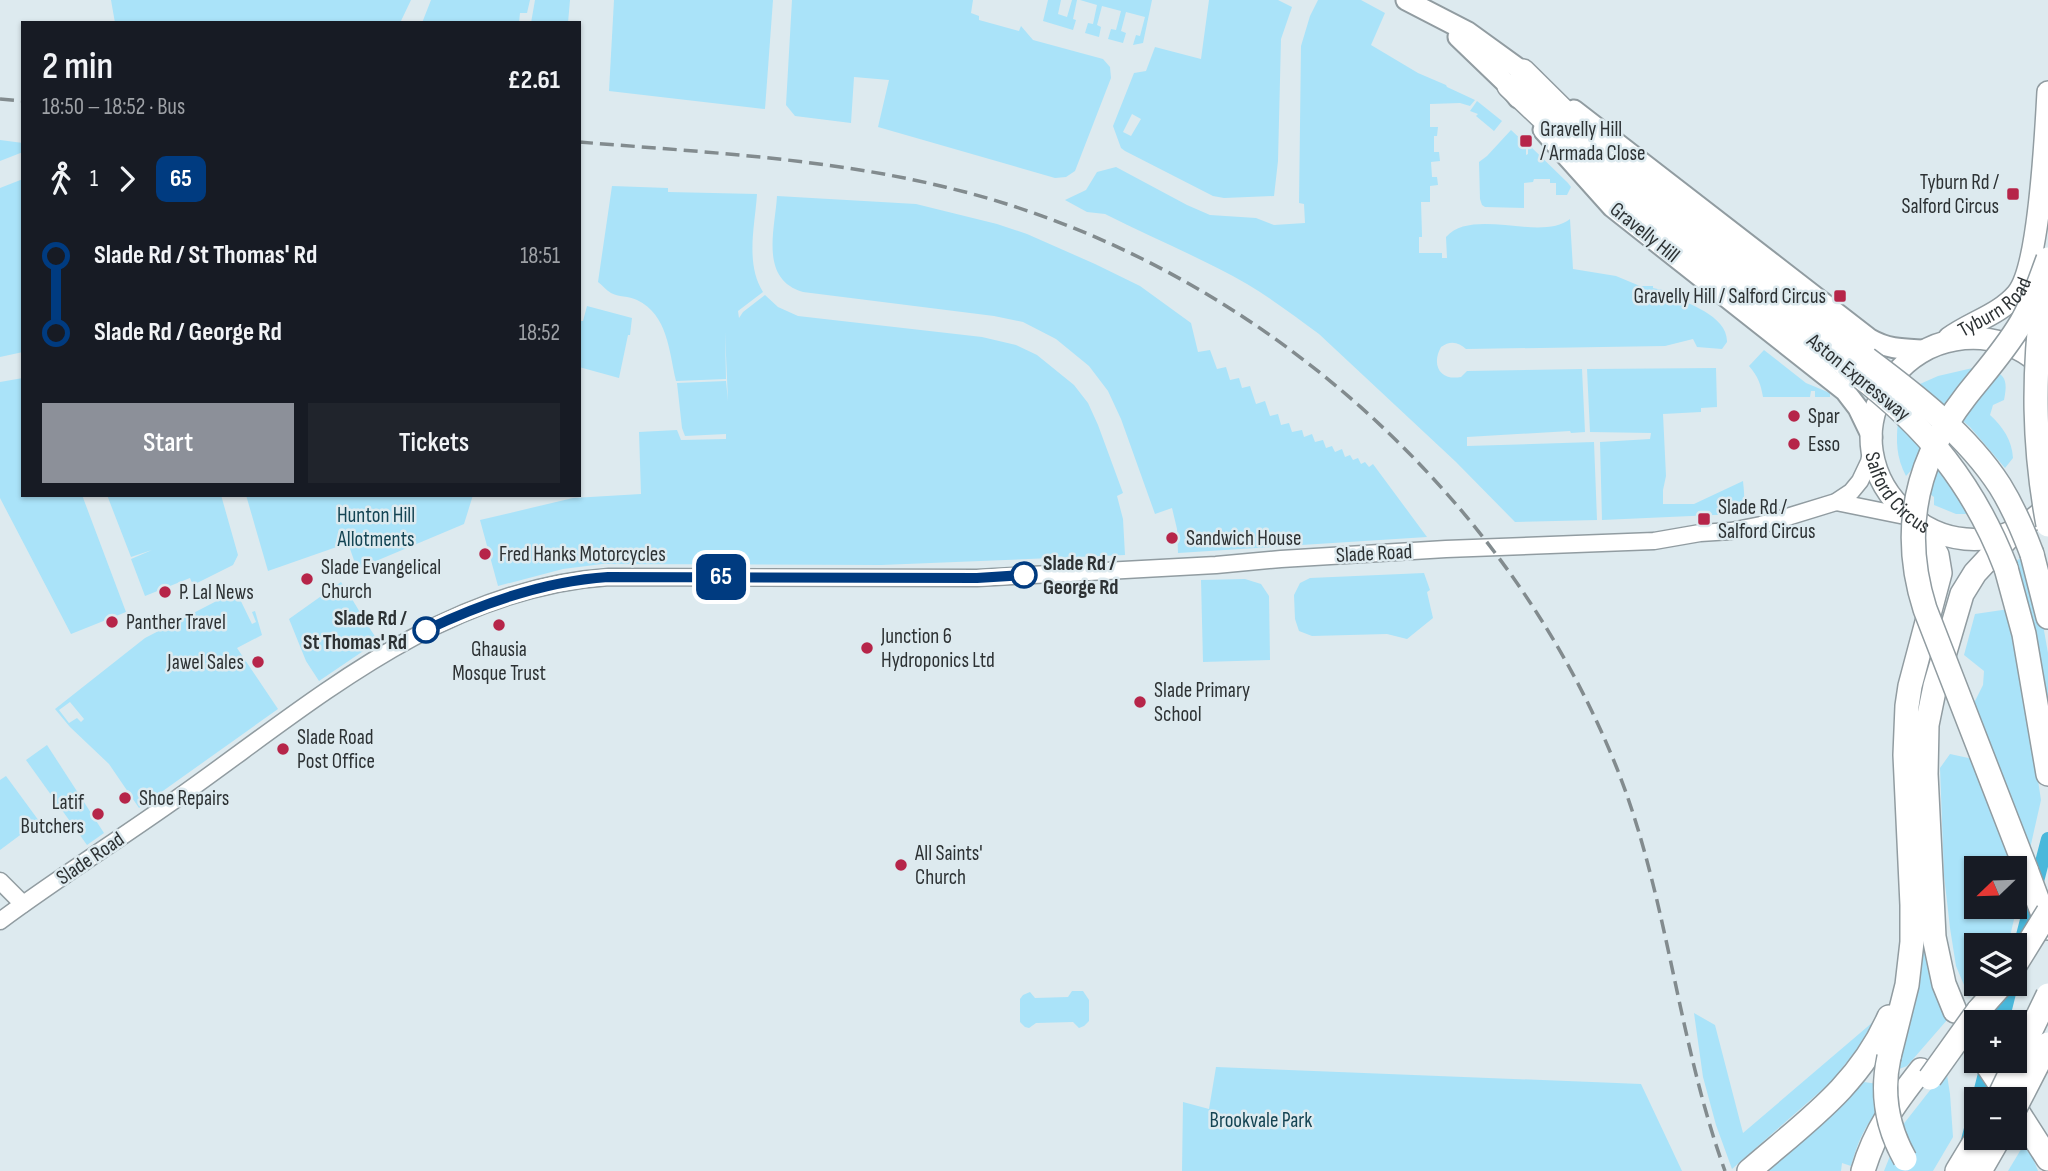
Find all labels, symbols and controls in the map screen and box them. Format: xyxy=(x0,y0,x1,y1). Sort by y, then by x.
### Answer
text: 2 min xyxy=(42,44,113,89)
text: £2.61 xyxy=(507,65,560,96)
text: 18:50 – 18:52 · Bus xyxy=(42,93,185,121)
place label: Gravelly Hill / Armada Close xyxy=(1540,117,1645,166)
marker: Gravelly Hill / Armada Close xyxy=(1518,133,1534,149)
icon: walk xyxy=(42,160,80,198)
icon: forward xyxy=(108,160,146,198)
text: 65 xyxy=(170,164,192,193)
text: 1 xyxy=(90,165,98,193)
place label: Tyburn Rd / Salford Circus xyxy=(1901,170,1999,219)
marker: Tyburn Rd / Salford Circus xyxy=(2005,186,2021,202)
street label: Gravelly Hill xyxy=(1605,197,1684,268)
text: Slade Rd / St Thomas' Rd xyxy=(94,240,317,271)
text: 18:51 xyxy=(520,242,560,270)
street label: Tyburn Road xyxy=(1954,274,2037,342)
place label: Gravelly Hill / Salford Circus xyxy=(1633,284,1826,309)
marker: Gravelly Hill / Salford Circus xyxy=(1832,288,1848,304)
text: Slade Rd / George Rd xyxy=(94,317,282,348)
text: 18:52 xyxy=(519,319,560,347)
street label: Aston Expressway xyxy=(1801,328,1915,427)
button: Start xyxy=(42,403,294,483)
button: Tickets xyxy=(308,403,560,483)
place label: Spar xyxy=(1808,404,1840,429)
marker: Spar xyxy=(1786,408,1802,424)
place label: Esso xyxy=(1808,432,1840,457)
marker: Esso xyxy=(1786,436,1802,452)
street label: Salford Circus xyxy=(1859,450,1934,539)
place label: Slade Rd / Salford Circus xyxy=(1718,495,1816,544)
park label: Hunton Hill Allotments xyxy=(336,503,415,552)
marker: Slade Rd / Salford Circus xyxy=(1696,511,1712,527)
place label: Sandwich House xyxy=(1186,526,1301,551)
marker: Sandwich House xyxy=(1164,530,1180,546)
street label: Slade Road xyxy=(1335,539,1413,568)
place label: Fred Hanks Motorcycles xyxy=(499,542,666,567)
marker: Fred Hanks Motorcycles xyxy=(477,546,493,562)
place label: Slade Rd / George Rd xyxy=(1043,551,1118,600)
line badge: 65 xyxy=(690,554,752,600)
place label: Slade Evangelical Church xyxy=(321,555,441,604)
text: 65 xyxy=(710,562,732,591)
marker: Slade Rd / George Rd xyxy=(1011,562,1037,588)
marker: Slade Evangelical Church xyxy=(299,571,315,587)
place label: P. Lal News xyxy=(179,580,254,605)
marker: P. Lal News xyxy=(157,584,173,600)
place label: Slade Rd / St Thomas' Rd xyxy=(303,606,407,655)
place label: Panther Travel xyxy=(126,610,226,635)
marker: Panther Travel xyxy=(104,614,120,630)
marker: Slade Rd / St Thomas' Rd xyxy=(413,617,439,643)
marker: Ghausia Mosque Trust xyxy=(491,617,507,633)
place label: Junction 6 Hydroponics Ltd xyxy=(880,624,995,673)
place label: Ghausia Mosque Trust xyxy=(452,637,546,686)
marker: Junction 6 Hydroponics Ltd xyxy=(859,640,875,656)
place label: Jawel Sales xyxy=(166,650,244,675)
marker: Jawel Sales xyxy=(250,654,266,670)
place label: Slade Primary School xyxy=(1154,678,1250,727)
marker: Slade Primary School xyxy=(1132,694,1148,710)
place label: Slade Road Post Office xyxy=(297,725,375,774)
marker: Slade Road Post Office xyxy=(275,741,291,757)
place label: Shoe Repairs xyxy=(139,786,229,811)
place label: Latif Butchers xyxy=(21,790,85,839)
marker: Shoe Repairs xyxy=(117,790,133,806)
marker: Latif Butchers xyxy=(90,806,106,822)
street label: Slade Road xyxy=(52,827,129,890)
place label: All Saints' Church xyxy=(914,841,983,890)
north arrow xyxy=(1964,856,2026,919)
map controls xyxy=(1964,856,2027,1150)
marker: All Saints' Church xyxy=(893,857,909,873)
button: layers xyxy=(1964,933,2027,996)
button: + xyxy=(1964,1010,2027,1073)
button: − xyxy=(1964,1087,2027,1150)
park label: Brookvale Park xyxy=(1210,1108,1312,1133)

